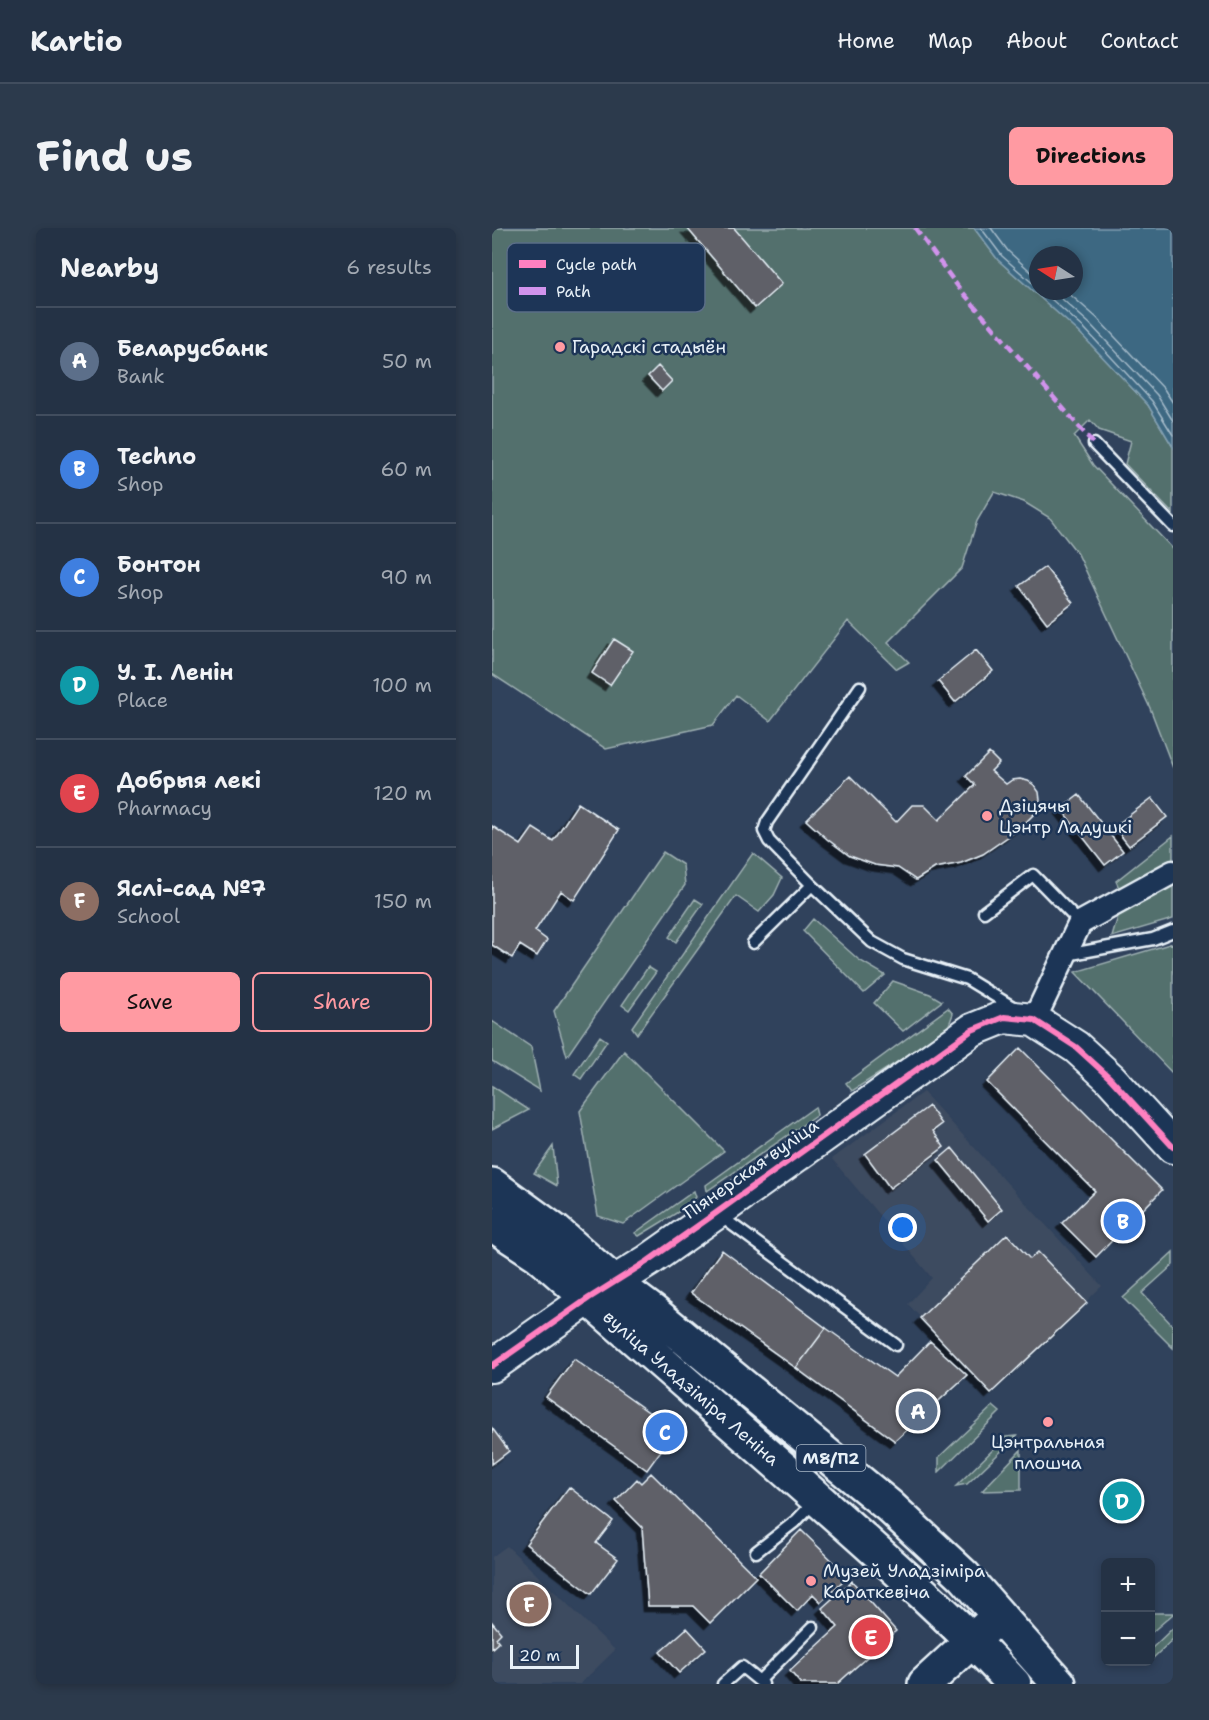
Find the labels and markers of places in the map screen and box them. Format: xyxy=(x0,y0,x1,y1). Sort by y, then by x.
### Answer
place label: Гарадскі стадыён xyxy=(572,335,726,359)
marker: Гарадскі стадыён xyxy=(553,340,567,354)
place label: Дзіцячы Цэнтр Ладушкі xyxy=(999,794,1132,839)
marker: Дзіцячы Цэнтр Ладушкі xyxy=(980,809,994,823)
pin: B xyxy=(1104,1198,1142,1244)
pin: A xyxy=(898,1388,938,1434)
pin: C xyxy=(646,1410,684,1454)
marker: Цэнтральная плошча xyxy=(1041,1415,1055,1429)
place label: Цэнтральная плошча xyxy=(991,1430,1105,1475)
pin: D xyxy=(1102,1478,1142,1524)
place label: Музей Уладзіміра Караткевіча xyxy=(823,1559,985,1604)
marker: Музей Уладзіміра Караткевіча xyxy=(804,1574,818,1588)
pin: F xyxy=(510,1582,549,1626)
pin: E xyxy=(852,1614,890,1660)

